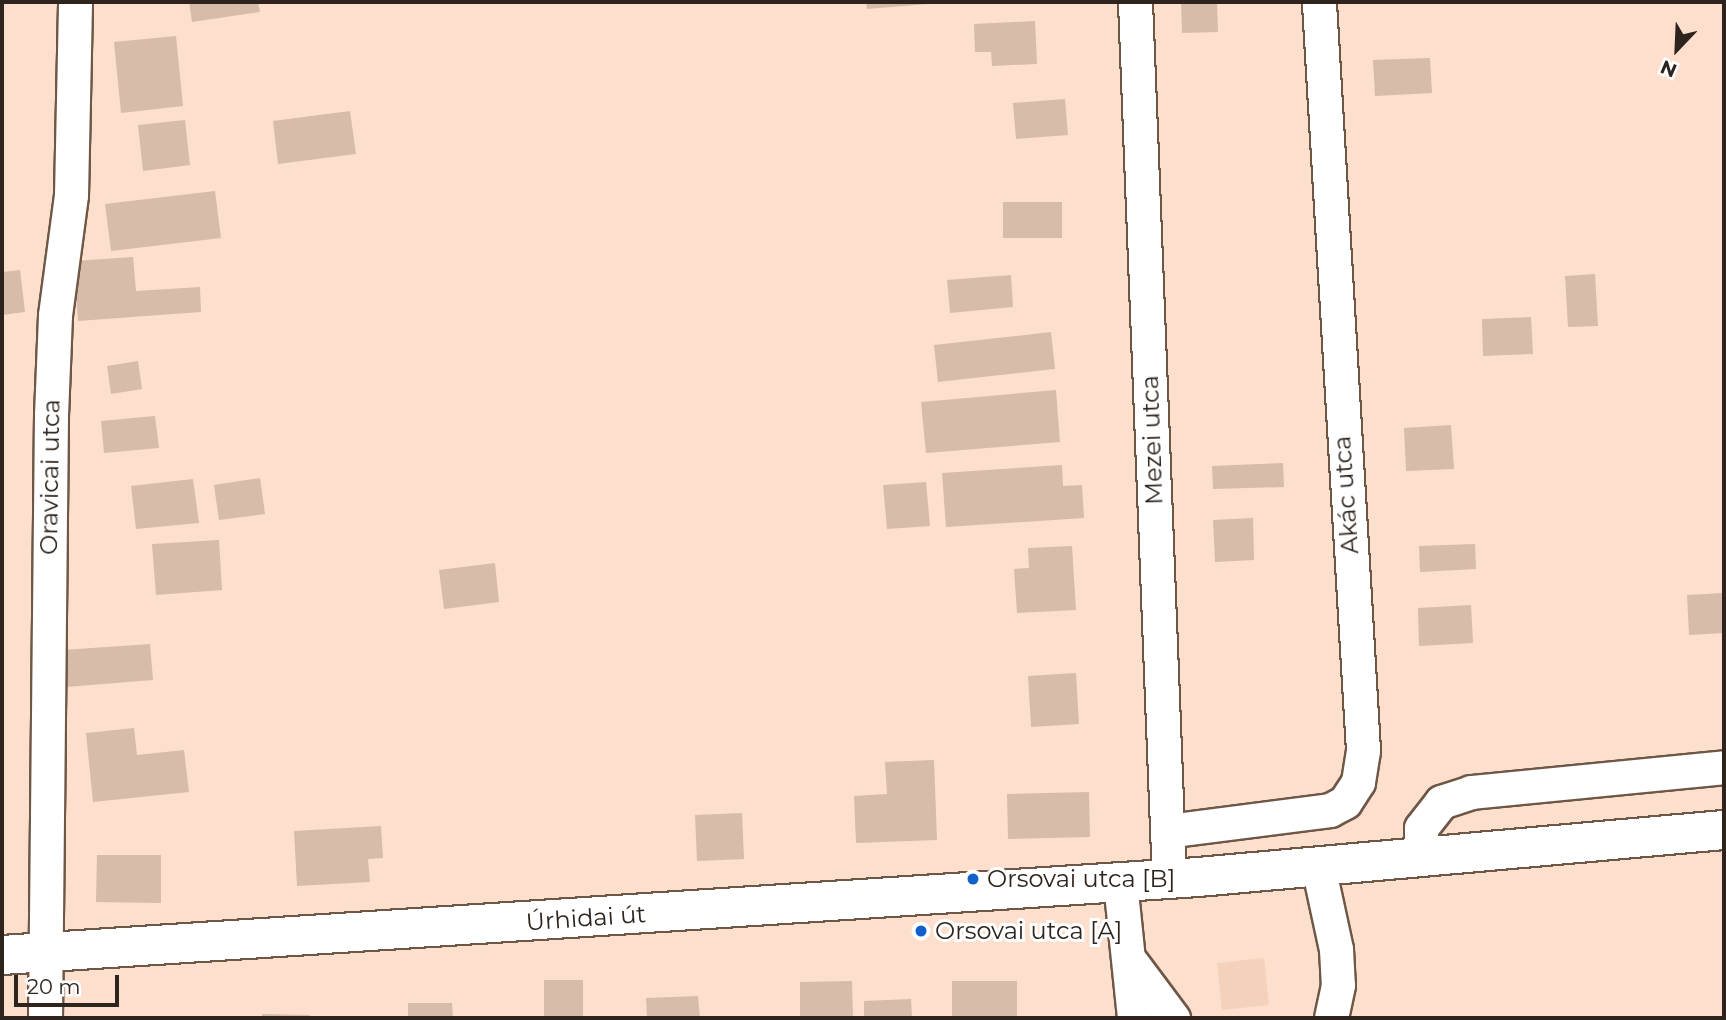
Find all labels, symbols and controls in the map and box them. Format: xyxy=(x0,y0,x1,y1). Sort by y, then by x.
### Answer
north arrow xyxy=(1642,14,1712,84)
text: N xyxy=(1657,55,1680,82)
street label: Mezei utca xyxy=(1135,375,1169,505)
street label: Oravicai utca xyxy=(34,399,66,555)
street label: Akác utca xyxy=(1328,435,1364,555)
place label: Orsovai utca [B] xyxy=(987,865,1175,893)
marker: Orsovai utca [B] xyxy=(965,871,981,887)
street label: Úrhidai út xyxy=(525,899,647,937)
place label: Orsovai utca [A] xyxy=(935,917,1122,945)
marker: Orsovai utca [A] xyxy=(913,923,929,939)
scale bar xyxy=(18,960,122,1004)
text: 20 m xyxy=(27,974,81,999)

